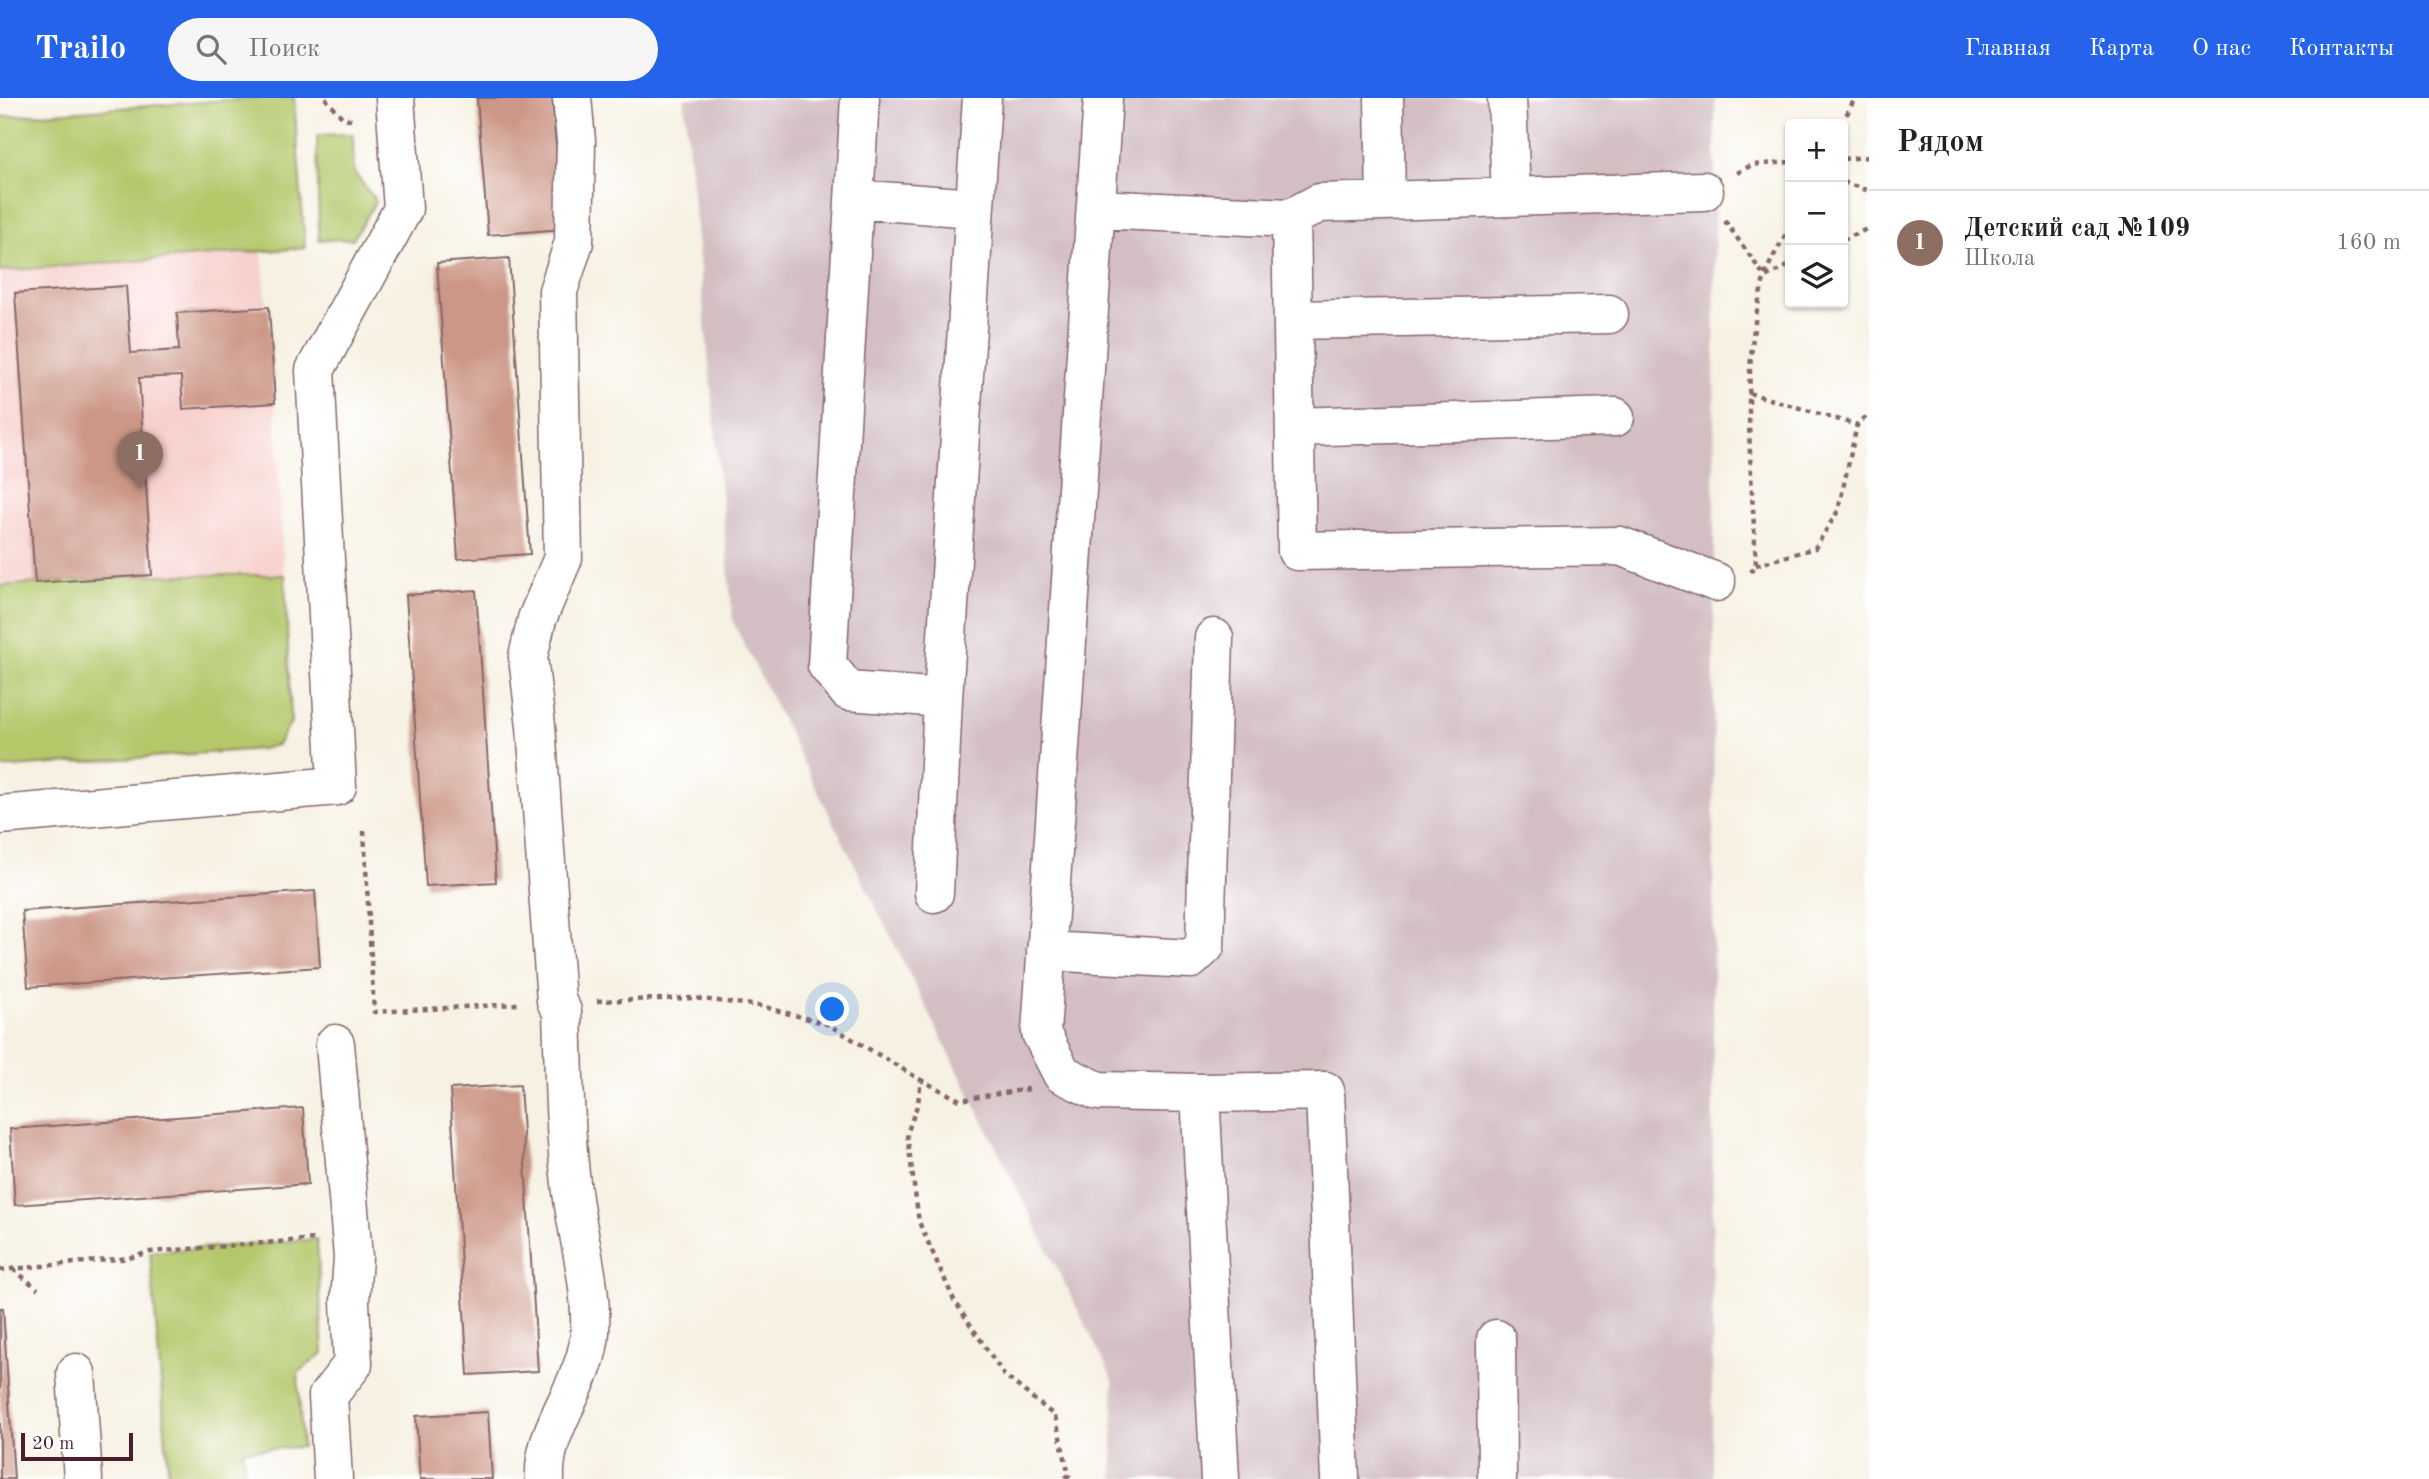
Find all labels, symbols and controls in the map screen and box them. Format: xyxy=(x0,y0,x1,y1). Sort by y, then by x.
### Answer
search box xyxy=(168,18,658,81)
icon: search xyxy=(192,30,230,68)
text: Trailo xyxy=(35,33,126,66)
text: Поиск xyxy=(248,36,320,62)
text: Главная xyxy=(1965,37,2051,61)
text: Карта xyxy=(2089,37,2154,61)
text: О нас xyxy=(2192,37,2251,61)
text: Контакты xyxy=(2289,37,2394,61)
map controls xyxy=(1785,119,1848,308)
button: + xyxy=(1785,119,1848,182)
text: Рядом xyxy=(1897,128,1984,158)
button: − xyxy=(1785,182,1848,245)
text: Детский сад №109 xyxy=(1964,216,2190,242)
text: 1 xyxy=(1913,231,1927,254)
text: 160 m xyxy=(2336,231,2401,254)
button: layers xyxy=(1785,245,1848,308)
text: Школа xyxy=(1964,247,2035,270)
pin: 1 xyxy=(117,431,163,489)
your location xyxy=(815,992,849,1026)
scale bar xyxy=(21,1430,133,1462)
text: 20 m xyxy=(32,1435,74,1454)

